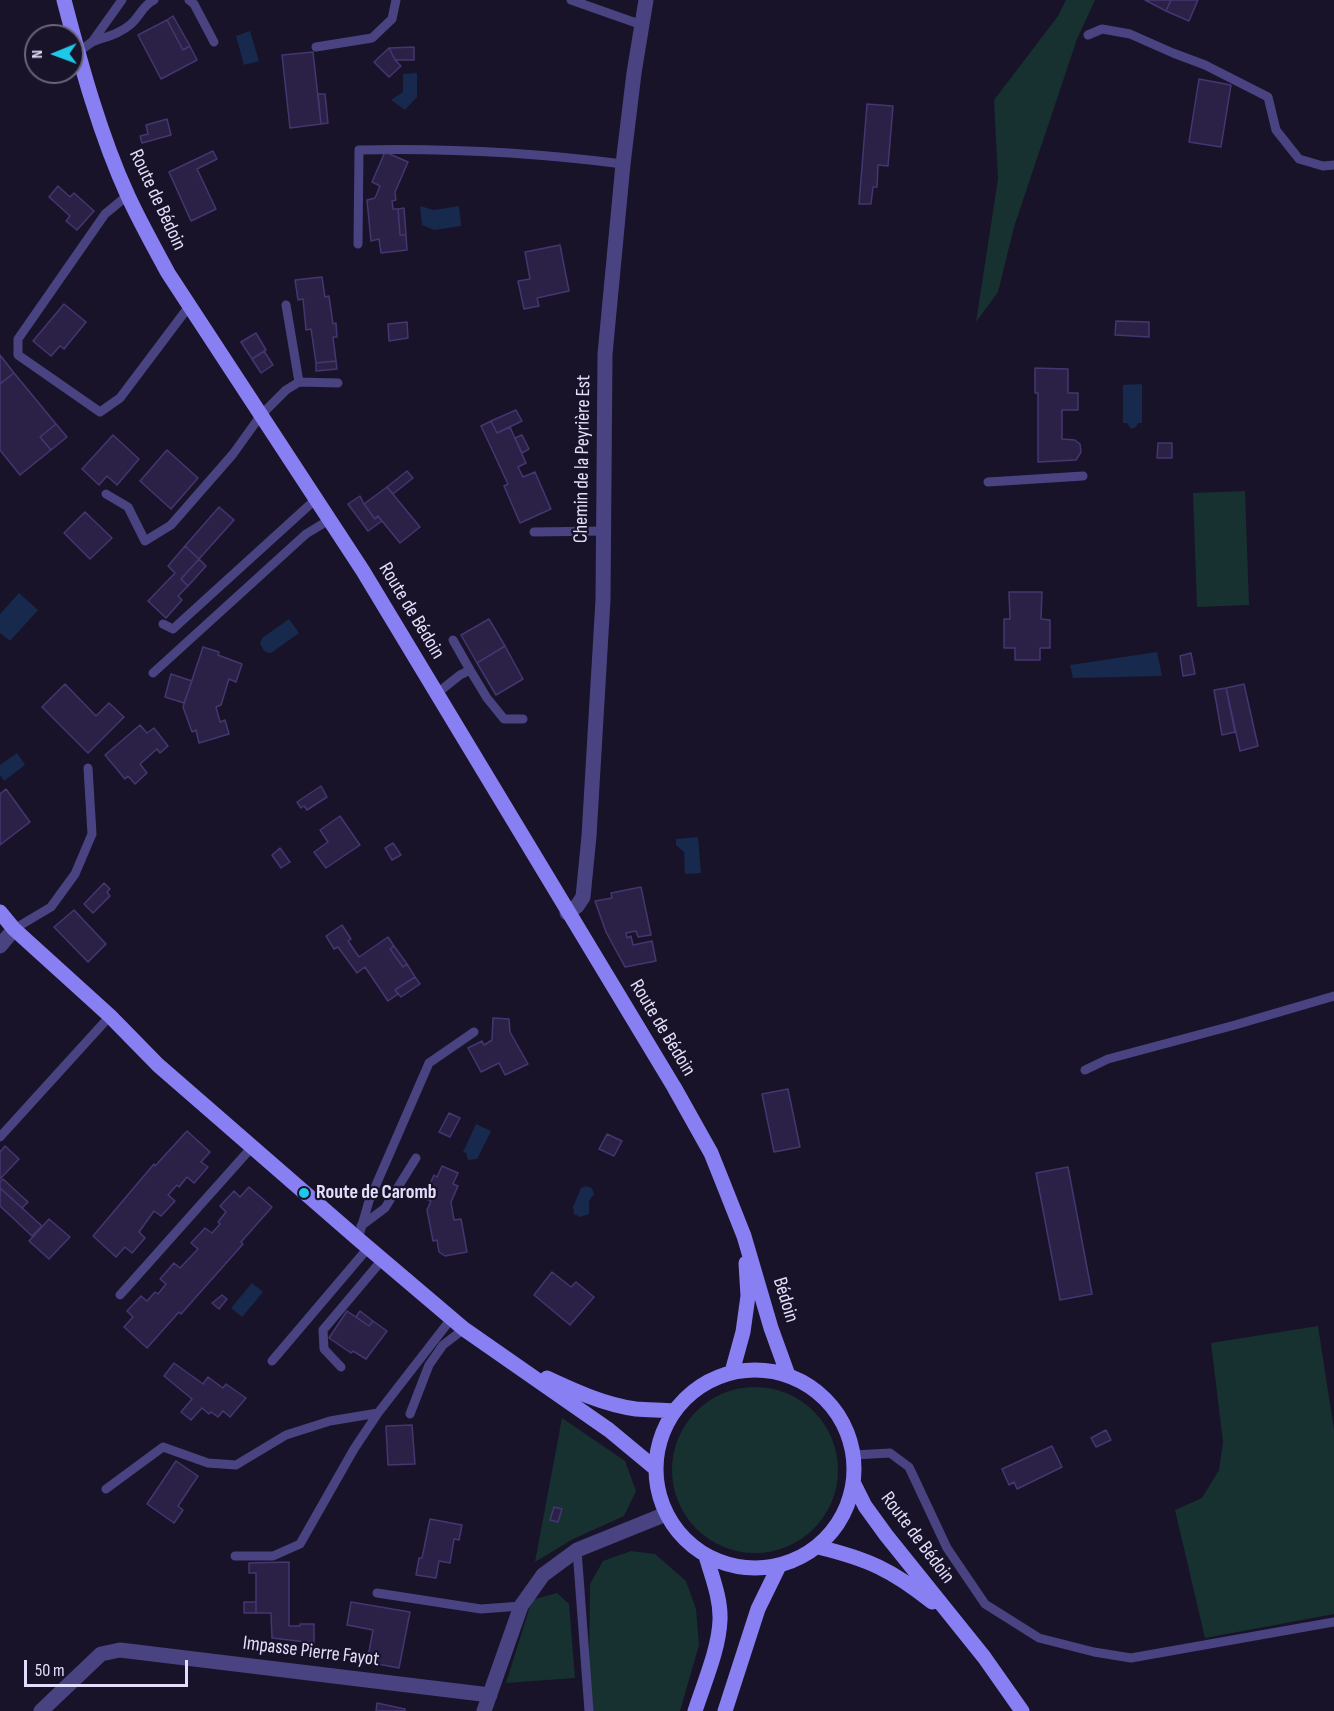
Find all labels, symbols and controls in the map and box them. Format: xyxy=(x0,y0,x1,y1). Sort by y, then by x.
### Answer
north arrow xyxy=(24,24,84,84)
text: N xyxy=(28,50,47,59)
street label: Route de Bédoin xyxy=(123,146,191,254)
street label: Chemin de la Peyrière Est xyxy=(570,375,596,543)
street label: Route de Bédoin xyxy=(373,558,449,664)
street label: Route de Bédoin xyxy=(624,975,700,1081)
place label: Route de Caromb xyxy=(316,1181,436,1205)
marker: Route de Caromb xyxy=(297,1186,311,1200)
street label: Bédoin xyxy=(767,1275,803,1325)
street label: Route de Bédoin xyxy=(875,1488,959,1588)
street label: Impasse Pierre Fayot xyxy=(241,1632,381,1672)
scale bar xyxy=(27,1648,190,1686)
text: 50 m xyxy=(35,1660,65,1681)

